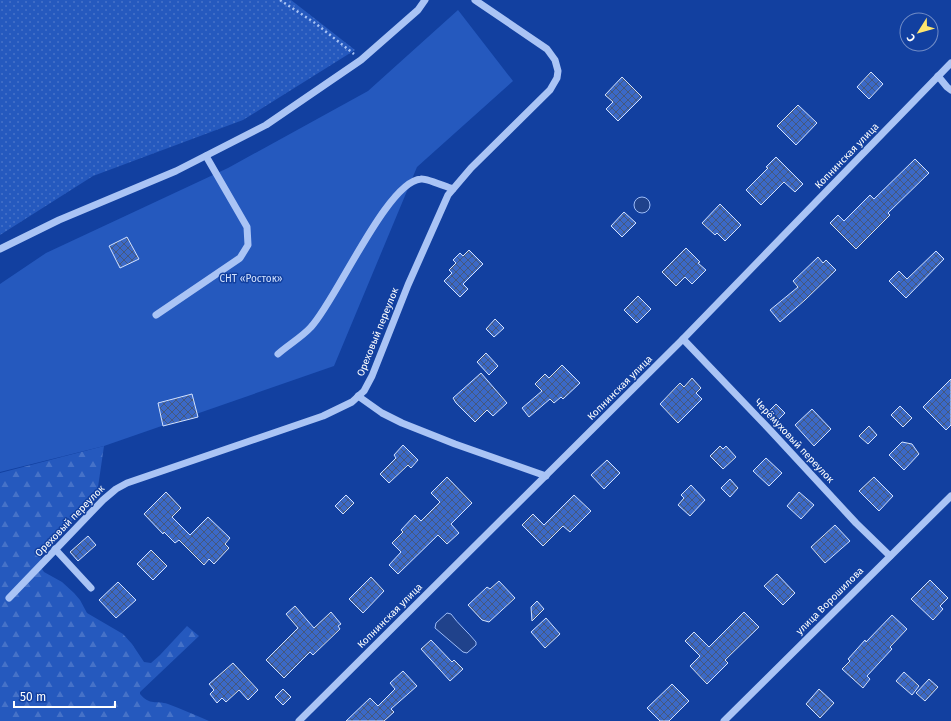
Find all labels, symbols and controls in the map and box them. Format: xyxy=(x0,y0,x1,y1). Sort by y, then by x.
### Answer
north arrow xyxy=(899,12,939,52)
text: С xyxy=(904,31,919,44)
street label: Копнинская улица xyxy=(813,121,881,191)
park label: СНТ «Росток» xyxy=(219,273,283,285)
street label: Ореховый переулок xyxy=(355,285,402,378)
street label: Копнинская улица xyxy=(585,353,655,423)
street label: Черёмуховый переулок xyxy=(752,396,838,486)
street label: Ореховый переулок xyxy=(33,482,108,559)
street label: улица Ворошилова xyxy=(794,565,866,637)
street label: Копнинская улица xyxy=(355,581,425,651)
scale bar xyxy=(14,683,115,709)
text: 50 m xyxy=(20,690,46,704)

